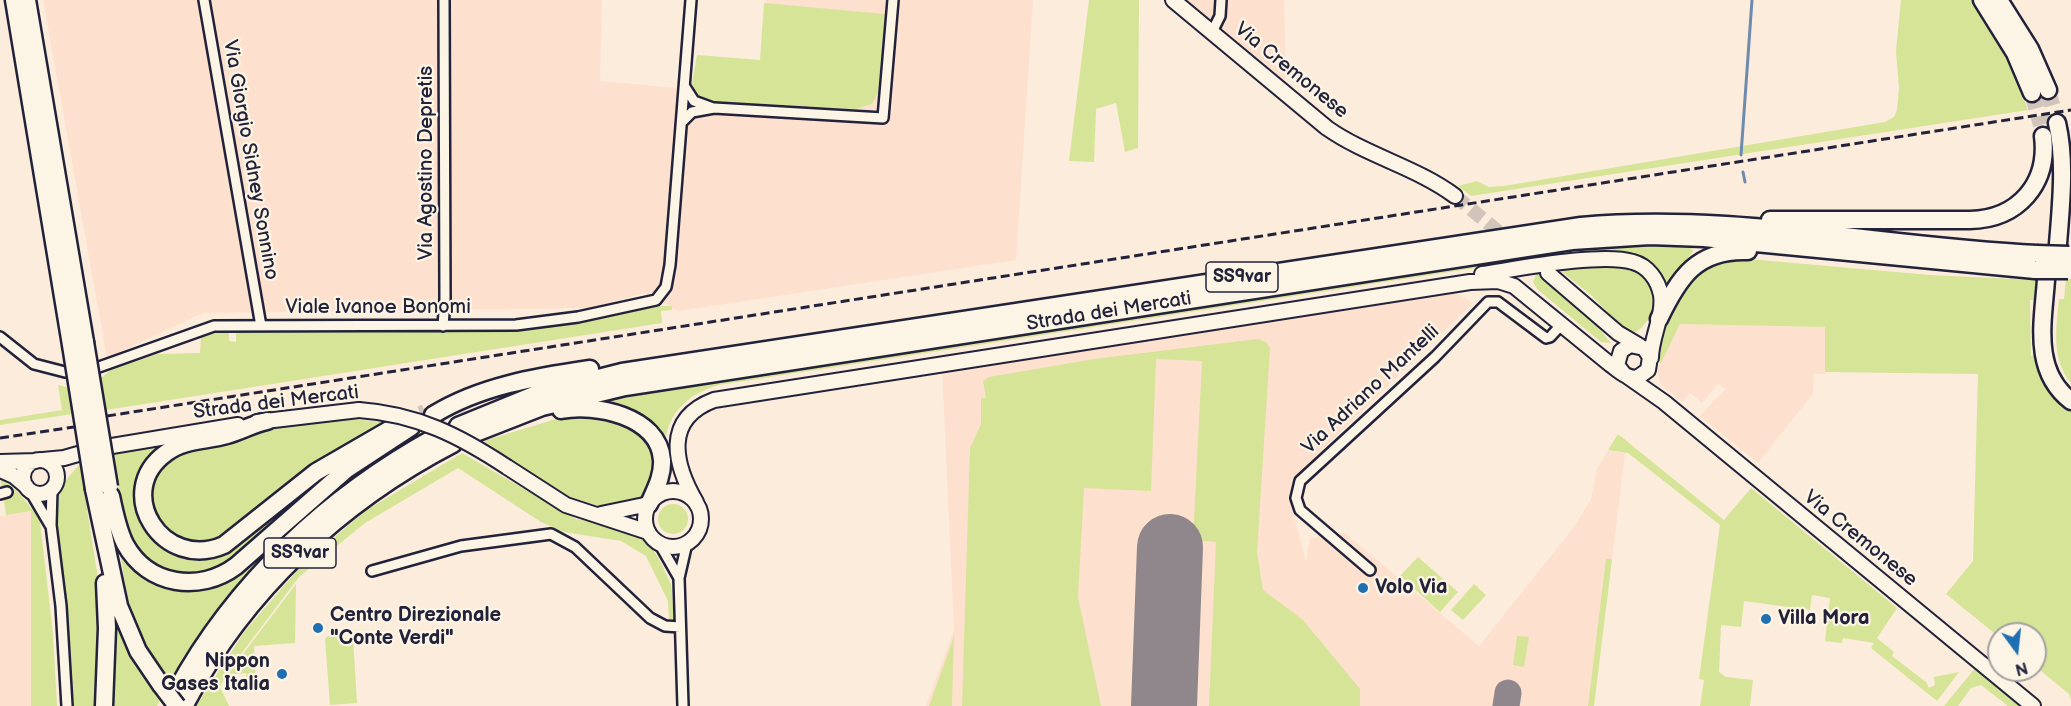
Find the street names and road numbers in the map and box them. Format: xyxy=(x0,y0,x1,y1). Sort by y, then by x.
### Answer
street label: Via Cremonese xyxy=(1229,18,1353,124)
street label: Via Giorgio Sidney Sonnino xyxy=(217,38,283,282)
street label: Via Agostino Depretis xyxy=(415,66,439,260)
road number: SS9var xyxy=(1206,262,1278,292)
street label: Strada dei Mercati xyxy=(1025,287,1193,337)
street label: Viale Ivanoe Bonomi xyxy=(285,296,471,320)
street label: Via Adriano Mantelli xyxy=(1297,320,1445,460)
street label: Strada dei Mercati xyxy=(192,381,360,425)
street label: Via Cremonese xyxy=(1798,486,1922,592)
road number: SS9var xyxy=(264,538,336,568)

